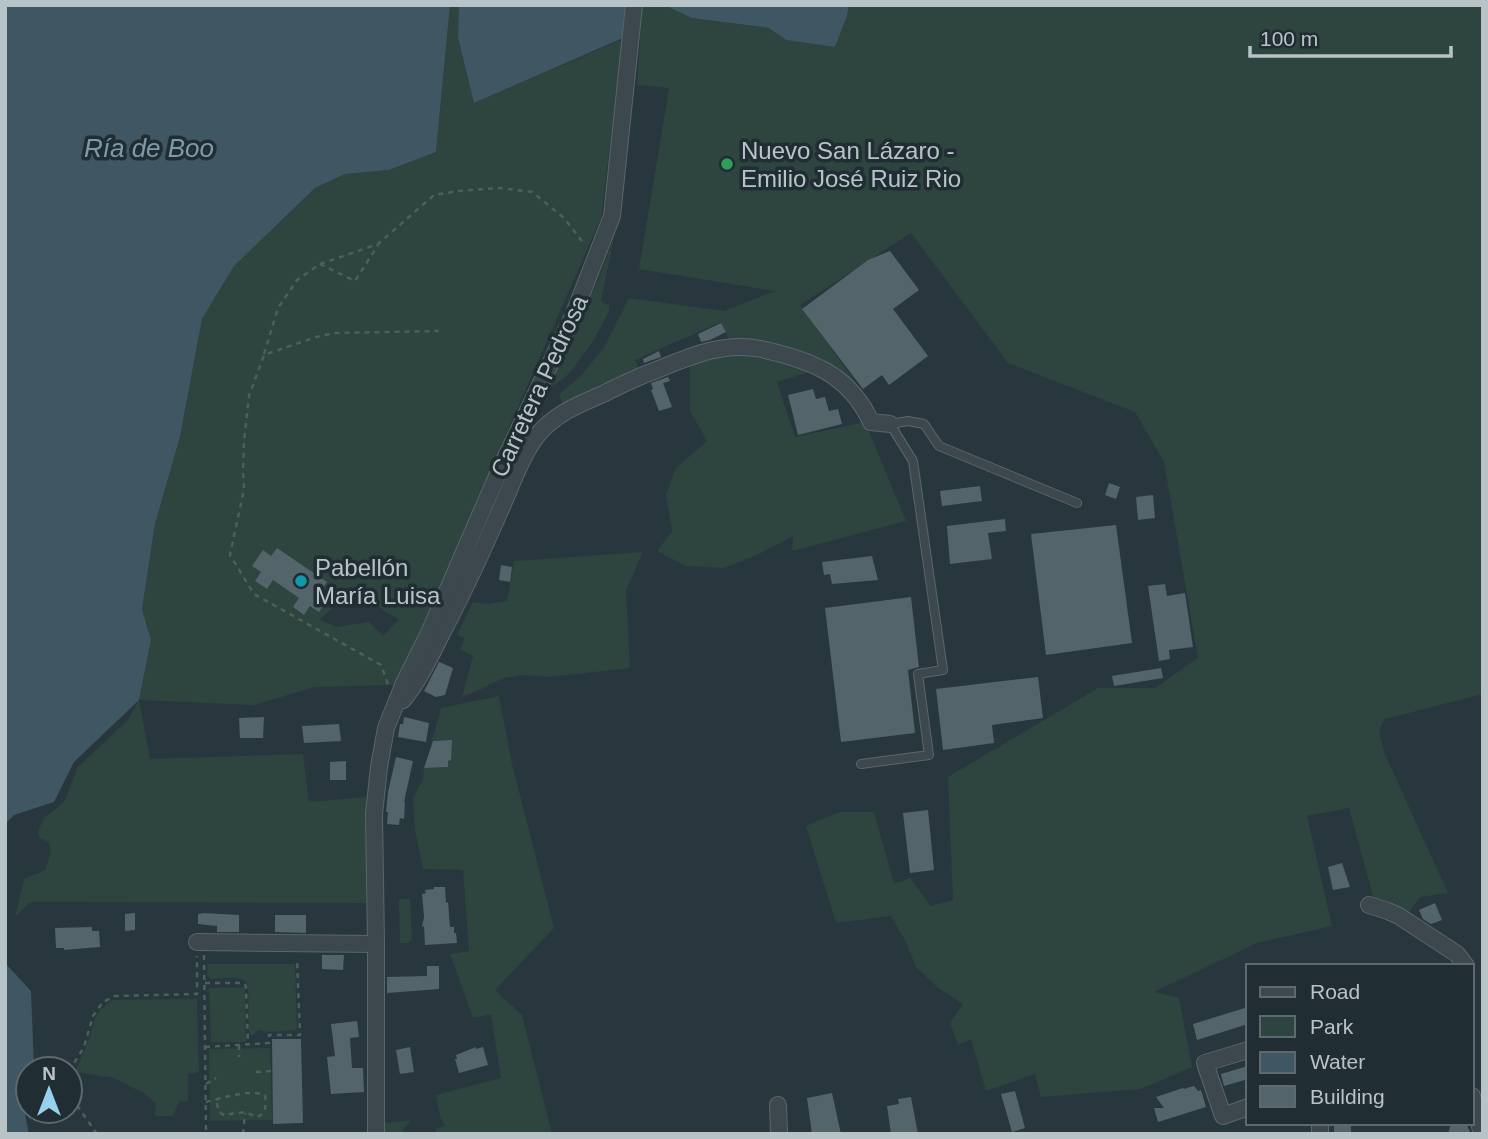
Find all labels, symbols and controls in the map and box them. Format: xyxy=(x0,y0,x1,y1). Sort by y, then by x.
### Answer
scale bar xyxy=(1250,14,1451,58)
text: 100 m xyxy=(1260,27,1318,50)
water label: Ría de Boo xyxy=(84,133,214,163)
place label: Nuevo San Lázaro - Emilio José Ruiz Rio xyxy=(741,137,961,192)
marker: Nuevo San Lázaro - Emilio José Ruiz Rio xyxy=(719,156,735,172)
street label: Carretera Pedrosa xyxy=(485,290,593,481)
place label: Pabellón María Luisa xyxy=(315,554,441,609)
marker: Pabellón María Luisa xyxy=(293,573,309,589)
legend xyxy=(1246,964,1474,1125)
text: Road xyxy=(1310,980,1360,1003)
text: Park xyxy=(1310,1015,1354,1038)
text: Water xyxy=(1310,1050,1365,1073)
north arrow xyxy=(14,1055,84,1125)
text: N xyxy=(42,1063,56,1084)
text: Building xyxy=(1310,1085,1385,1108)

